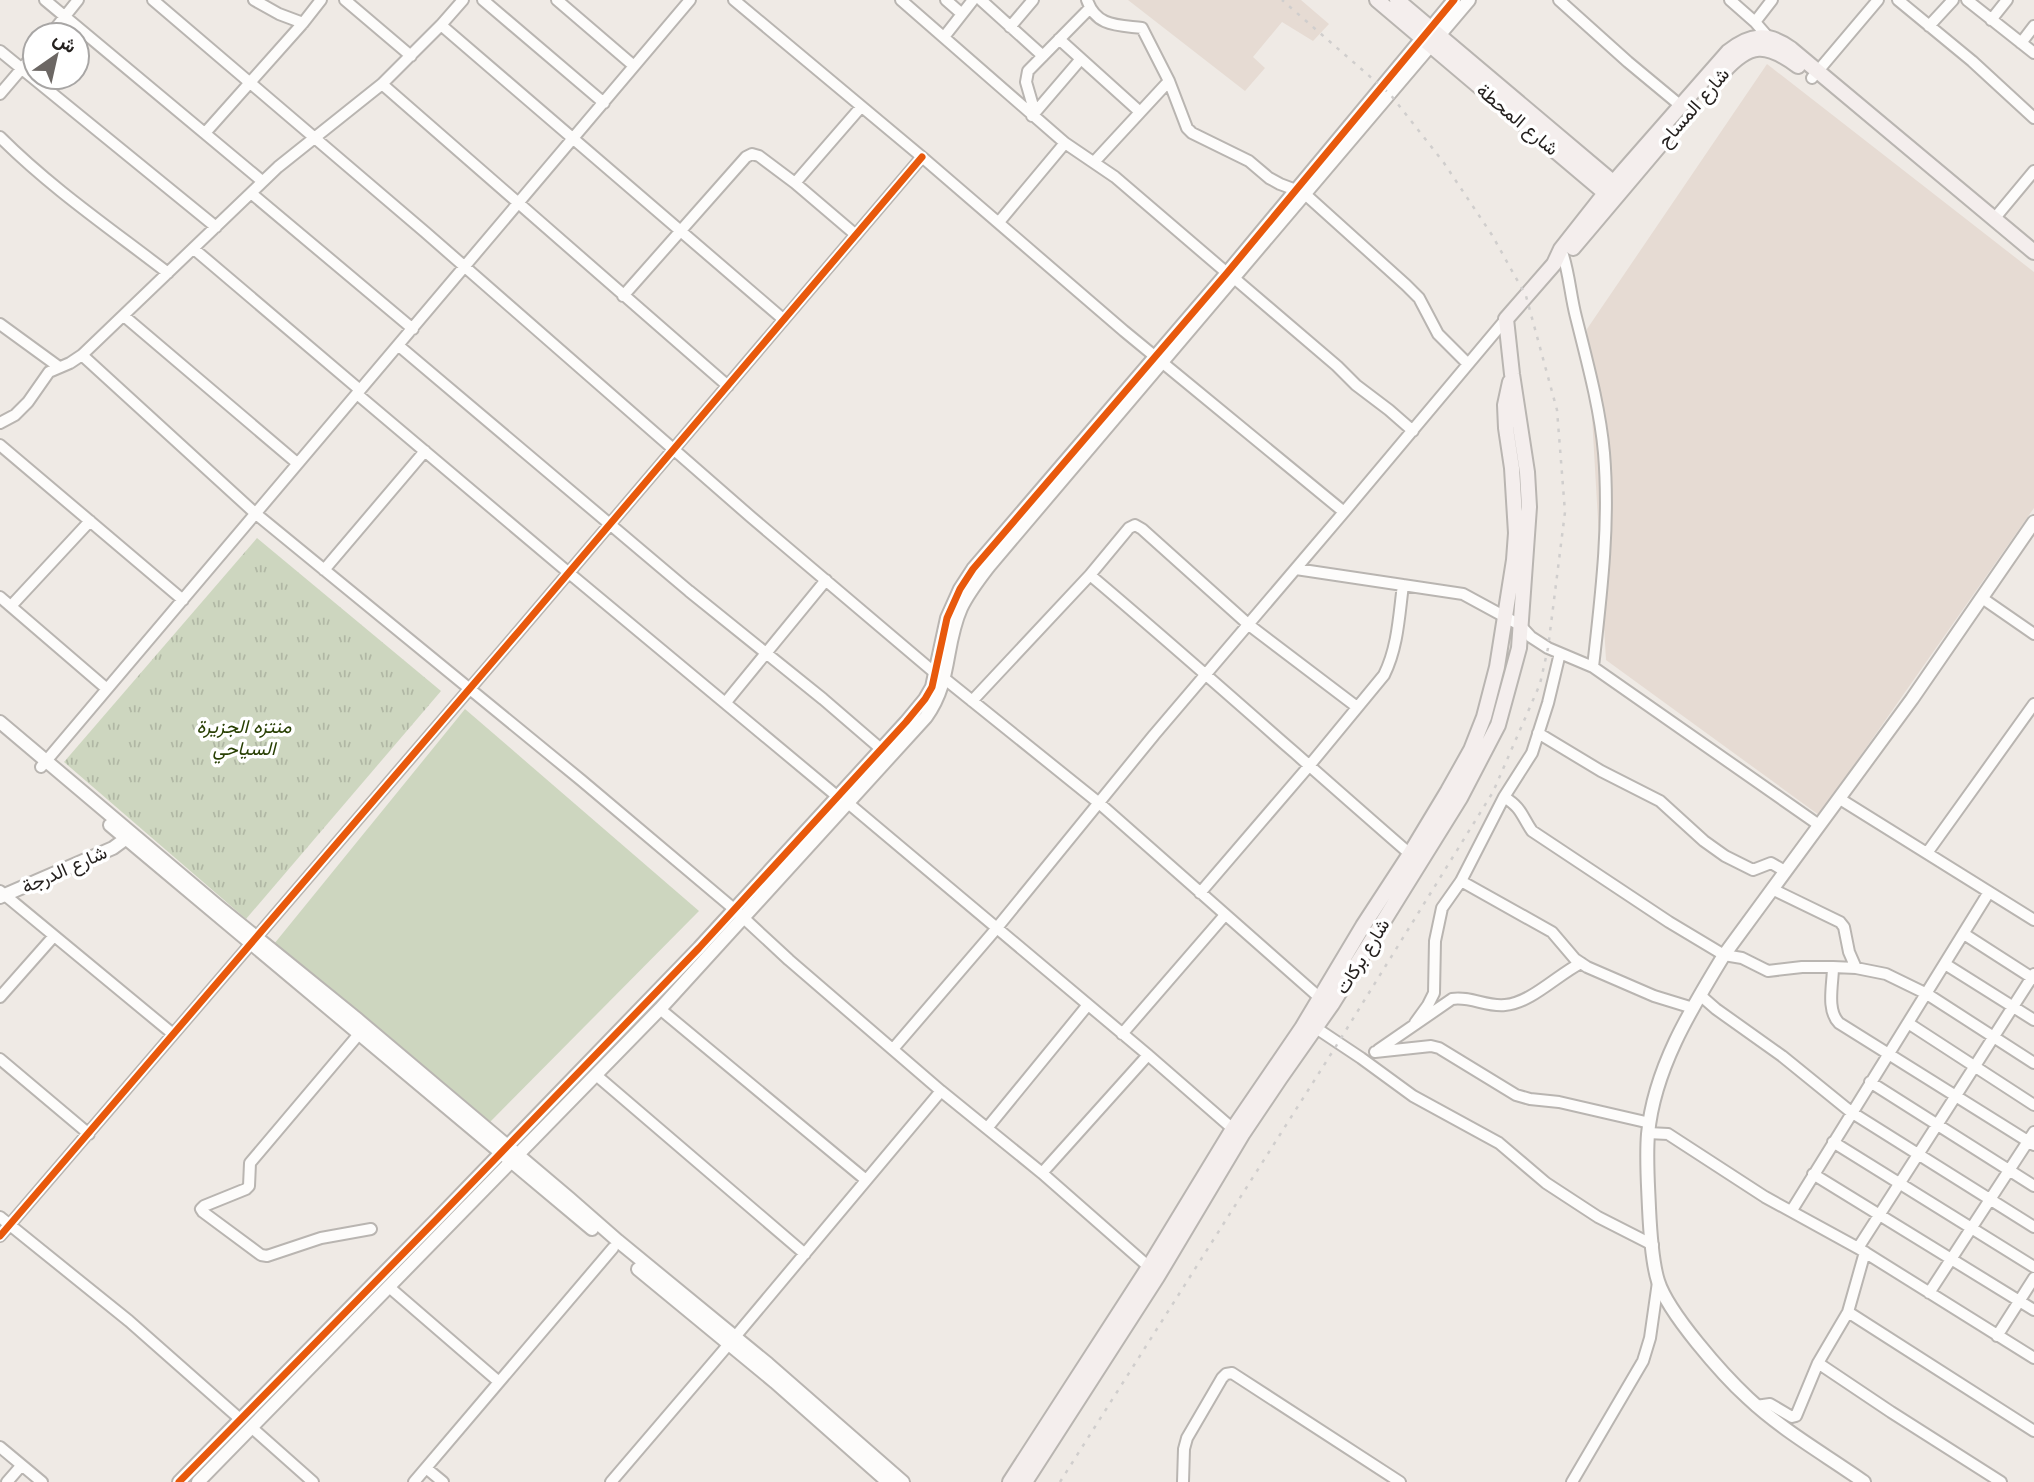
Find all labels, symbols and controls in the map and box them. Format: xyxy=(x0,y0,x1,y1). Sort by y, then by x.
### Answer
north arrow xyxy=(21,21,91,91)
text: ش xyxy=(49,26,82,58)
street label: شارع المساح xyxy=(1652,62,1735,152)
street label: شارع المحطة xyxy=(1471,78,1564,161)
park label: منتزه الجزيرة السياحي xyxy=(197,714,292,764)
street label: شارع الدرجة xyxy=(18,840,111,899)
street label: شارع بركات xyxy=(1329,914,1395,999)

